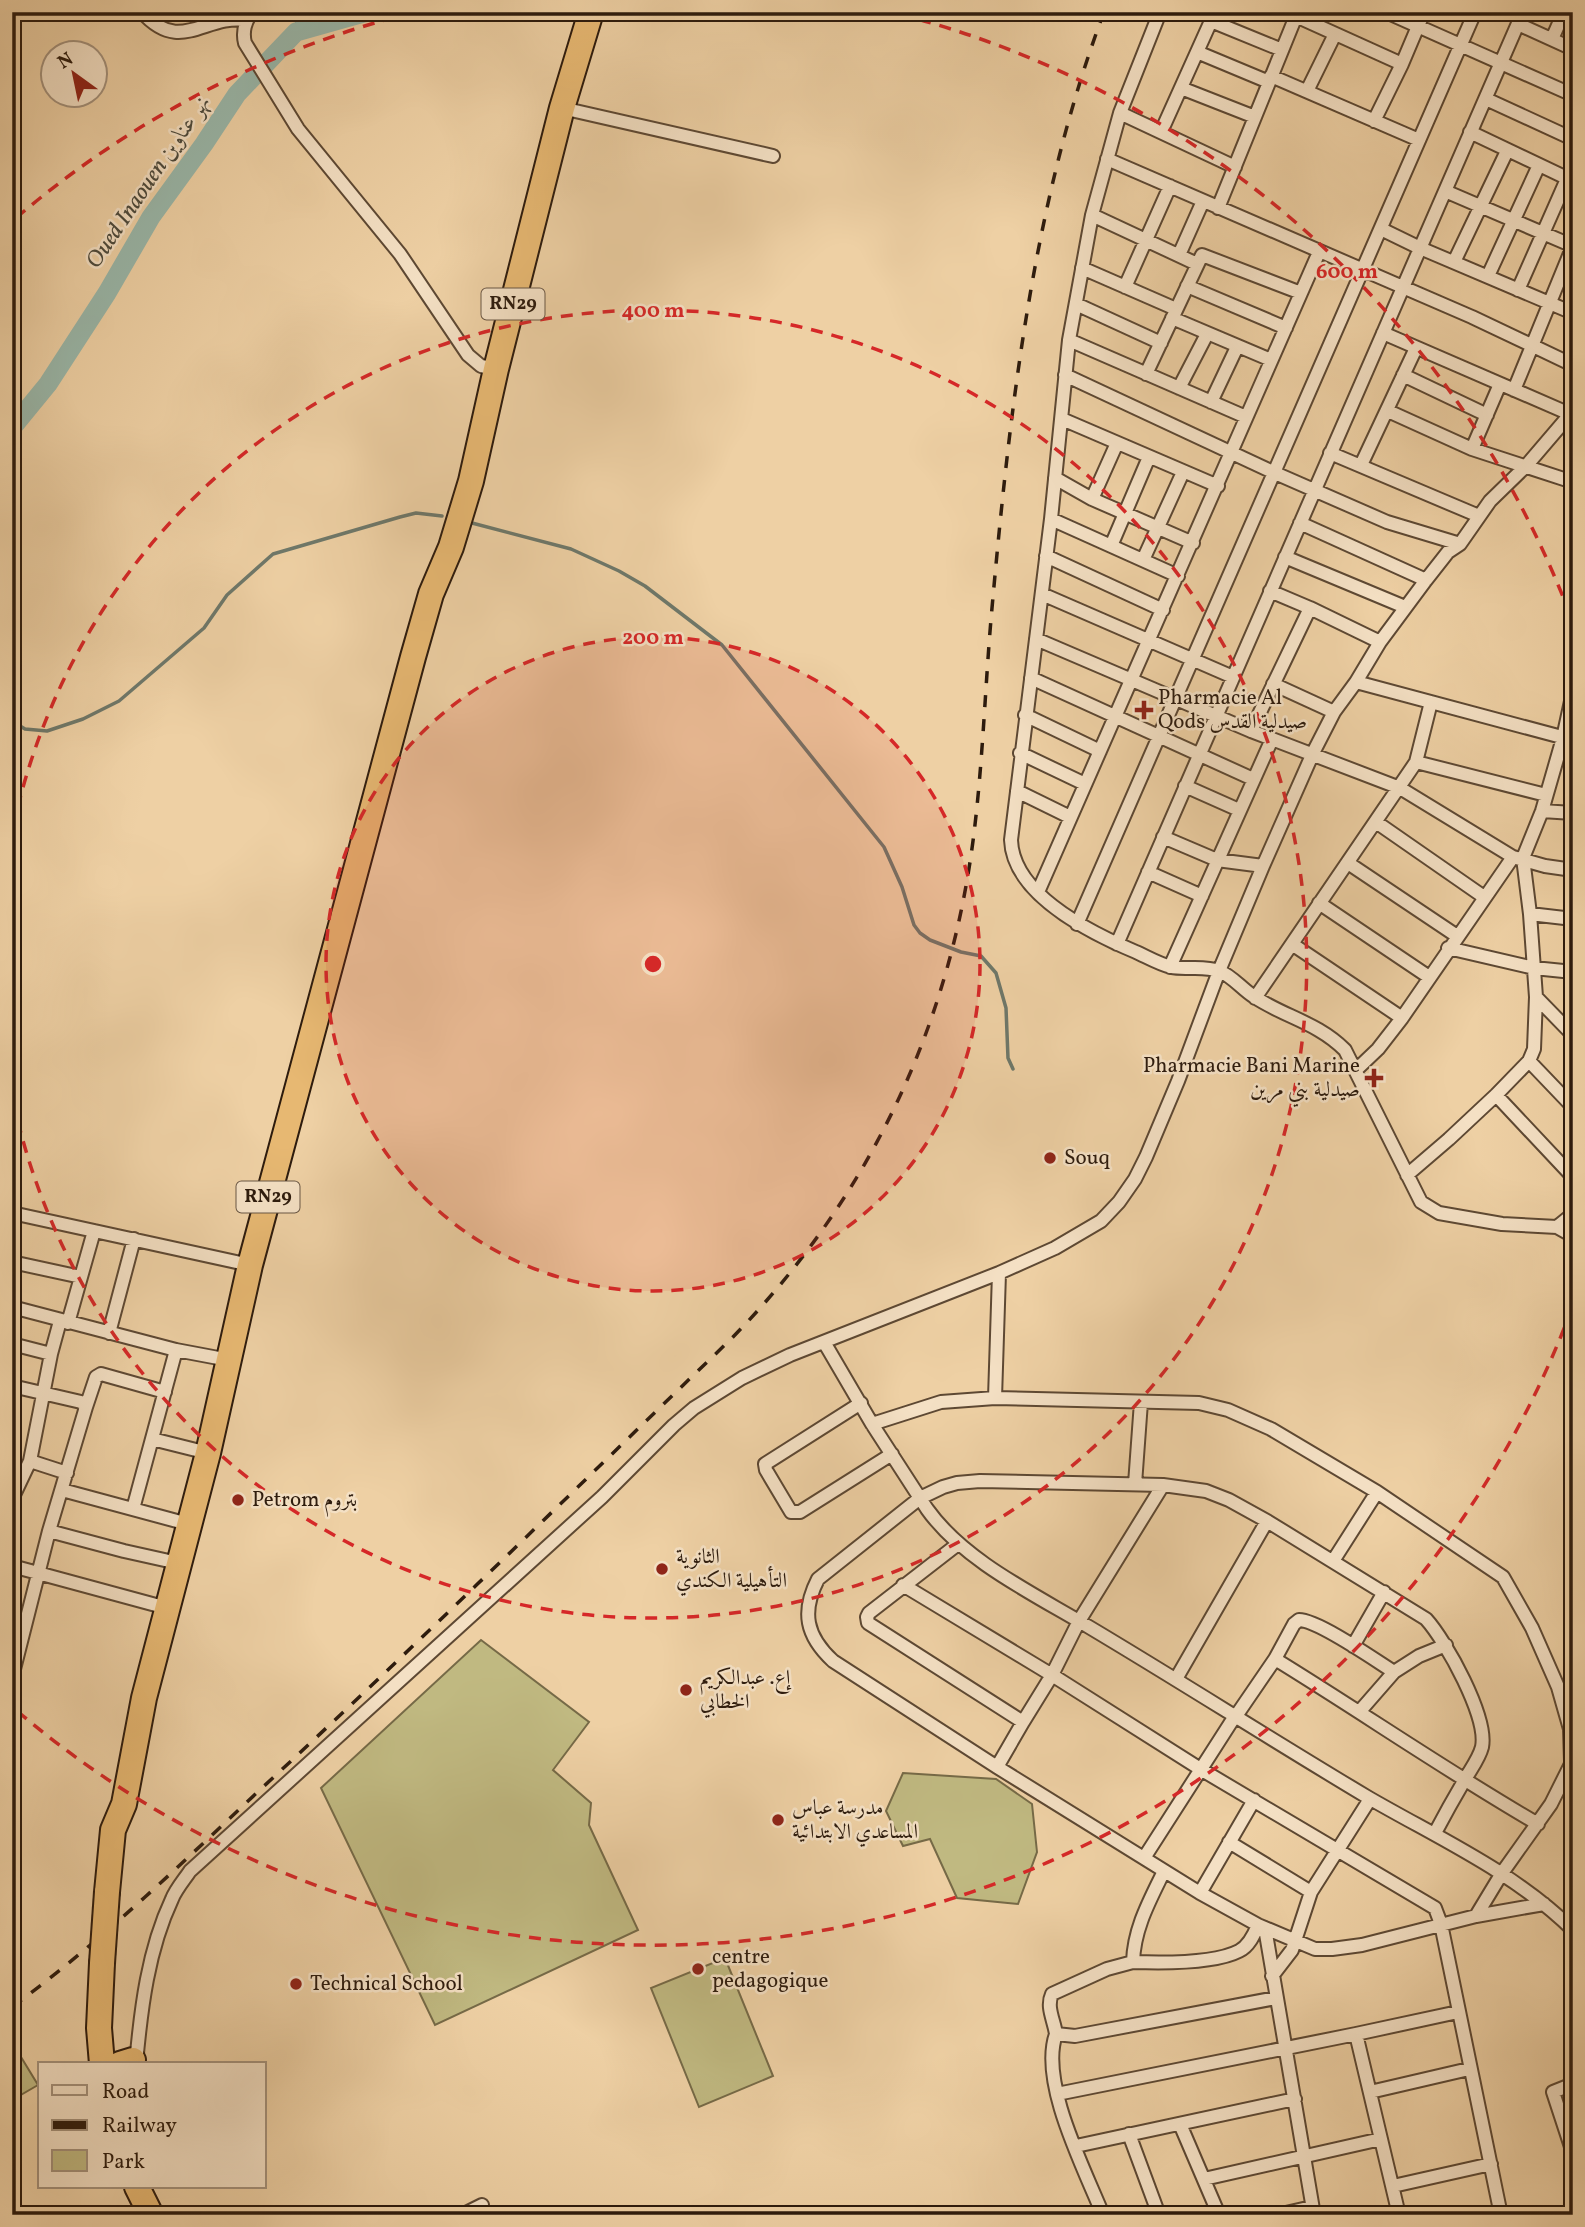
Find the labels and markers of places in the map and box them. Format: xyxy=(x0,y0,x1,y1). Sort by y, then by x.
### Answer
place label: Pharmacie Al Qods صيدلية القدس xyxy=(1158,684,1307,737)
marker: Pharmacie Al Qods صيدلية القدس xyxy=(1136,702,1152,718)
centre of rings xyxy=(641,952,665,976)
place label: Pharmacie Bani Marine صيدلية بني مرين xyxy=(1143,1052,1360,1108)
marker: Pharmacie Bani Marine صيدلية بني مرين xyxy=(1366,1070,1382,1086)
place label: Souq xyxy=(1064,1144,1111,1173)
marker: Souq xyxy=(1042,1150,1058,1166)
place label: Petrom بتروم xyxy=(252,1486,357,1517)
marker: Petrom بتروم xyxy=(230,1492,246,1508)
place label: الثانوية التأهيلية الكندي xyxy=(676,1543,787,1596)
marker: الثانوية التأهيلية الكندي xyxy=(654,1561,670,1577)
place label: إع. عبدالكريم الخطابي xyxy=(700,1664,792,1718)
marker: إع. عبدالكريم الخطابي xyxy=(678,1682,694,1698)
place label: مدرسة عباس المساعدي الابتدائية xyxy=(792,1794,918,1847)
marker: مدرسة عباس المساعدي الابتدائية xyxy=(770,1812,786,1828)
place label: centre pedagogique xyxy=(712,1943,829,1996)
marker: centre pedagogique xyxy=(690,1961,706,1977)
place label: Technical School xyxy=(310,1970,463,1999)
marker: Technical School xyxy=(288,1976,304,1992)

